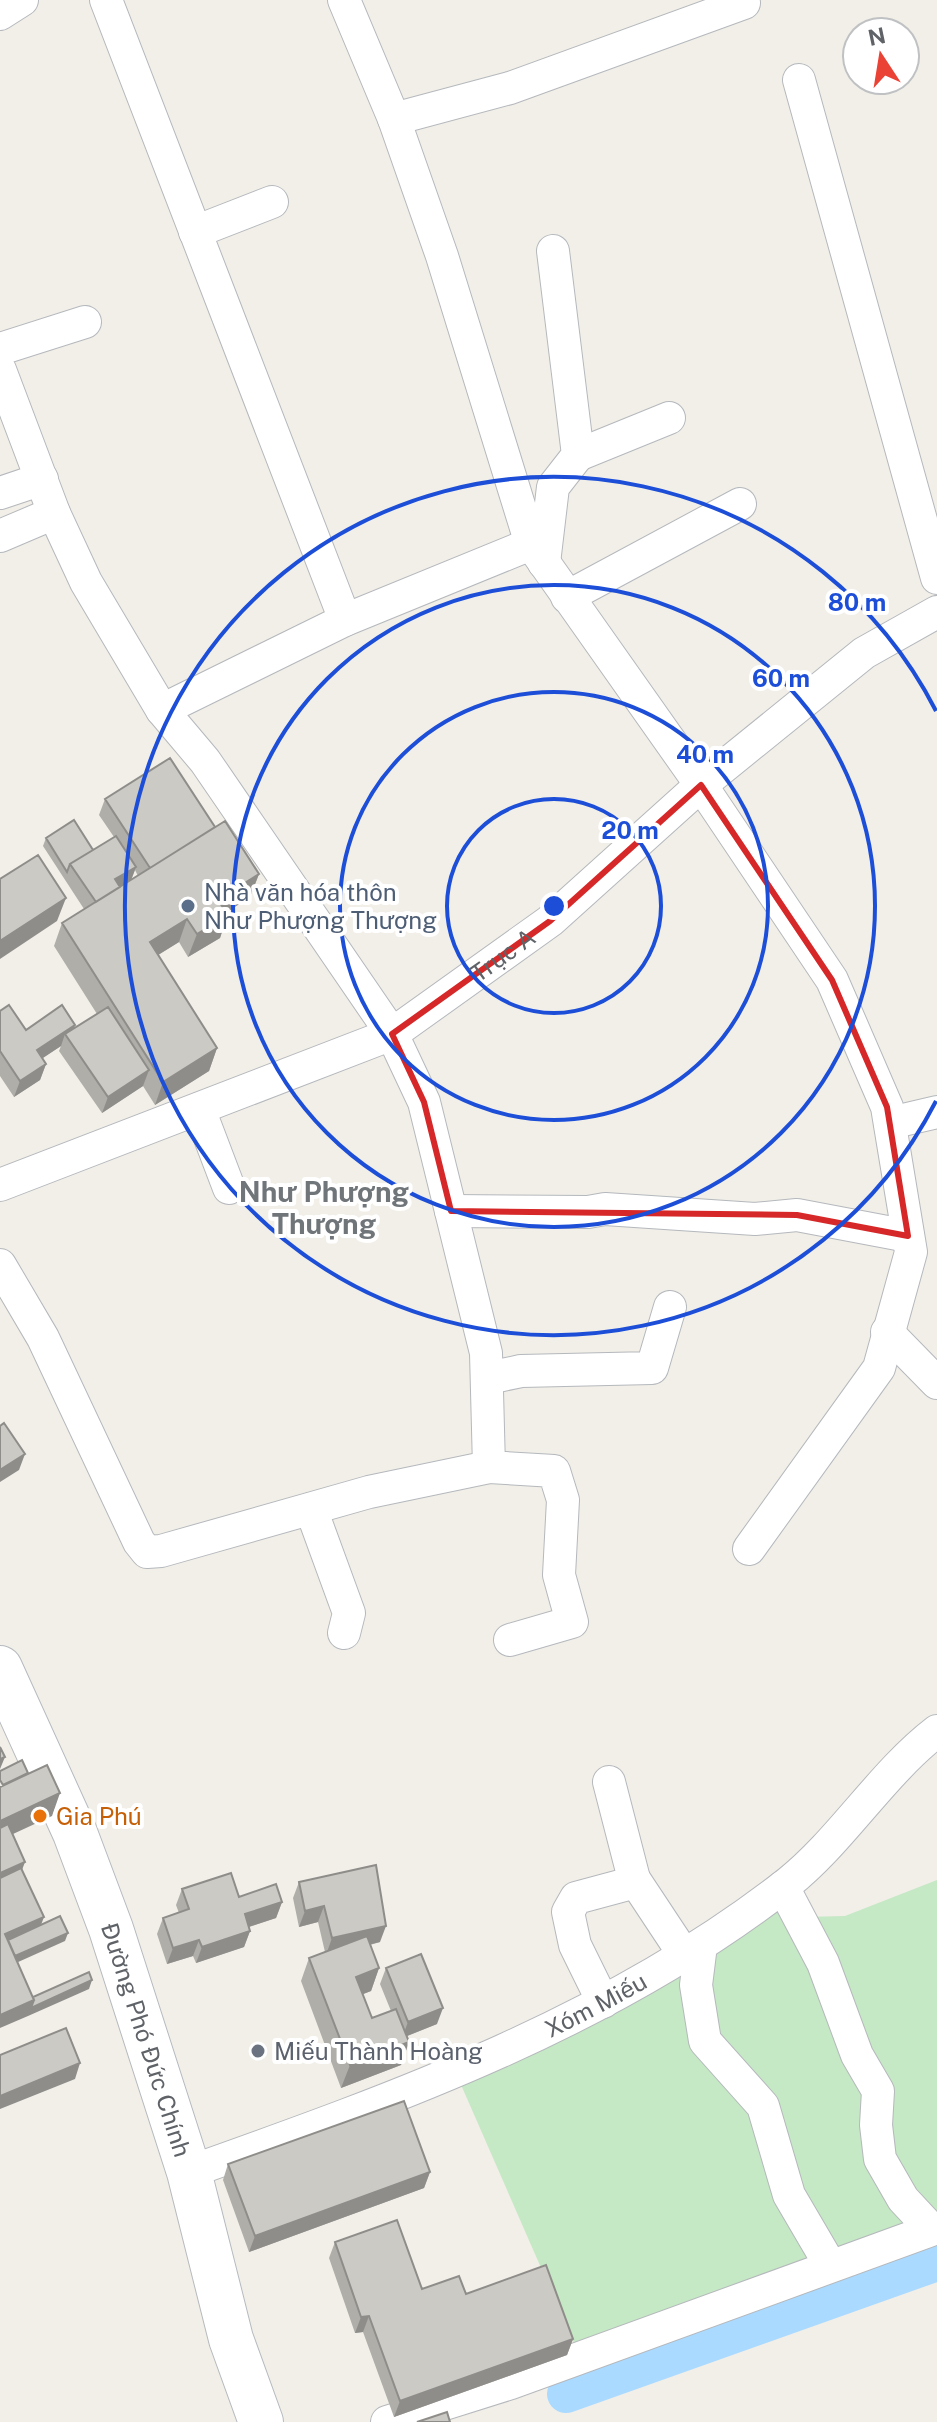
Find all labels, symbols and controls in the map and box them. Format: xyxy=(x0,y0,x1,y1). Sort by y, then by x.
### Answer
north arrow xyxy=(841,16,921,96)
text: N xyxy=(866,22,888,51)
text: 80 m xyxy=(828,588,886,616)
text: 60 m xyxy=(752,664,810,692)
text: 40 m xyxy=(676,740,734,768)
text: 20 m xyxy=(601,816,659,844)
place label: Nhà văn hóa thôn Như Phượng Thượng xyxy=(204,878,437,934)
centre of rings xyxy=(540,892,568,920)
marker: Nhà văn hóa thôn Như Phượng Thượng xyxy=(179,897,197,915)
street label: Trục A xyxy=(465,922,540,987)
district label: Như Phượng Thượng xyxy=(239,1175,409,1240)
place label: Gia Phú xyxy=(56,1802,142,1830)
marker: Gia Phú xyxy=(31,1807,49,1825)
street label: Đường Phó Đức Chính xyxy=(96,1919,197,2160)
street label: Xóm Miếu xyxy=(540,1967,651,2043)
place label: Miếu Thành Hoàng xyxy=(274,2037,483,2065)
marker: Miếu Thành Hoàng xyxy=(249,2042,267,2060)

